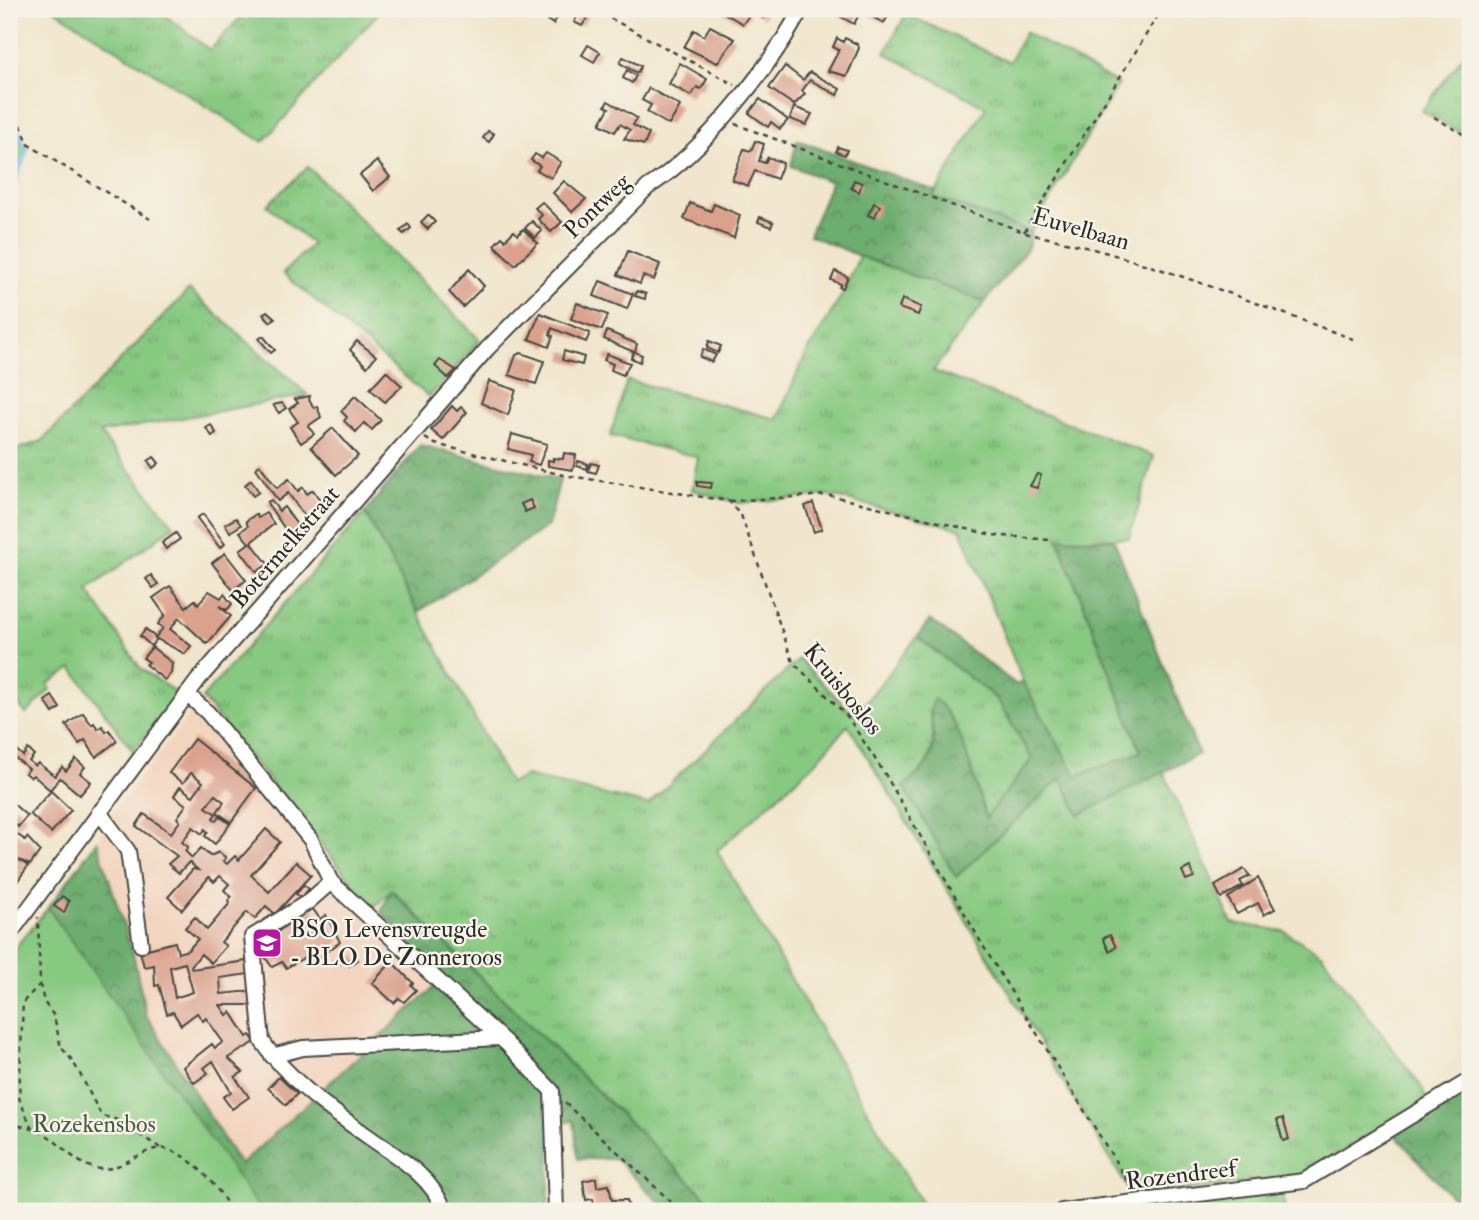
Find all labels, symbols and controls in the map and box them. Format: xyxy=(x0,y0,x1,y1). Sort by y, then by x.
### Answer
street label: Pontweg xyxy=(557,166,638,245)
street label: Euvelbaan xyxy=(1029,200,1133,258)
street label: Botermelkstraat xyxy=(223,479,347,615)
street label: Kruisboslos xyxy=(796,636,890,742)
place label: BSO Levensvreugde - BLO De Zonneroos xyxy=(290,914,502,973)
school or university icon: BSO Levensvreugde - BLO De Zonneroos xyxy=(250,926,284,960)
park label: Rozekensbos xyxy=(32,1109,156,1140)
street label: Rozendreef xyxy=(1124,1152,1241,1197)

